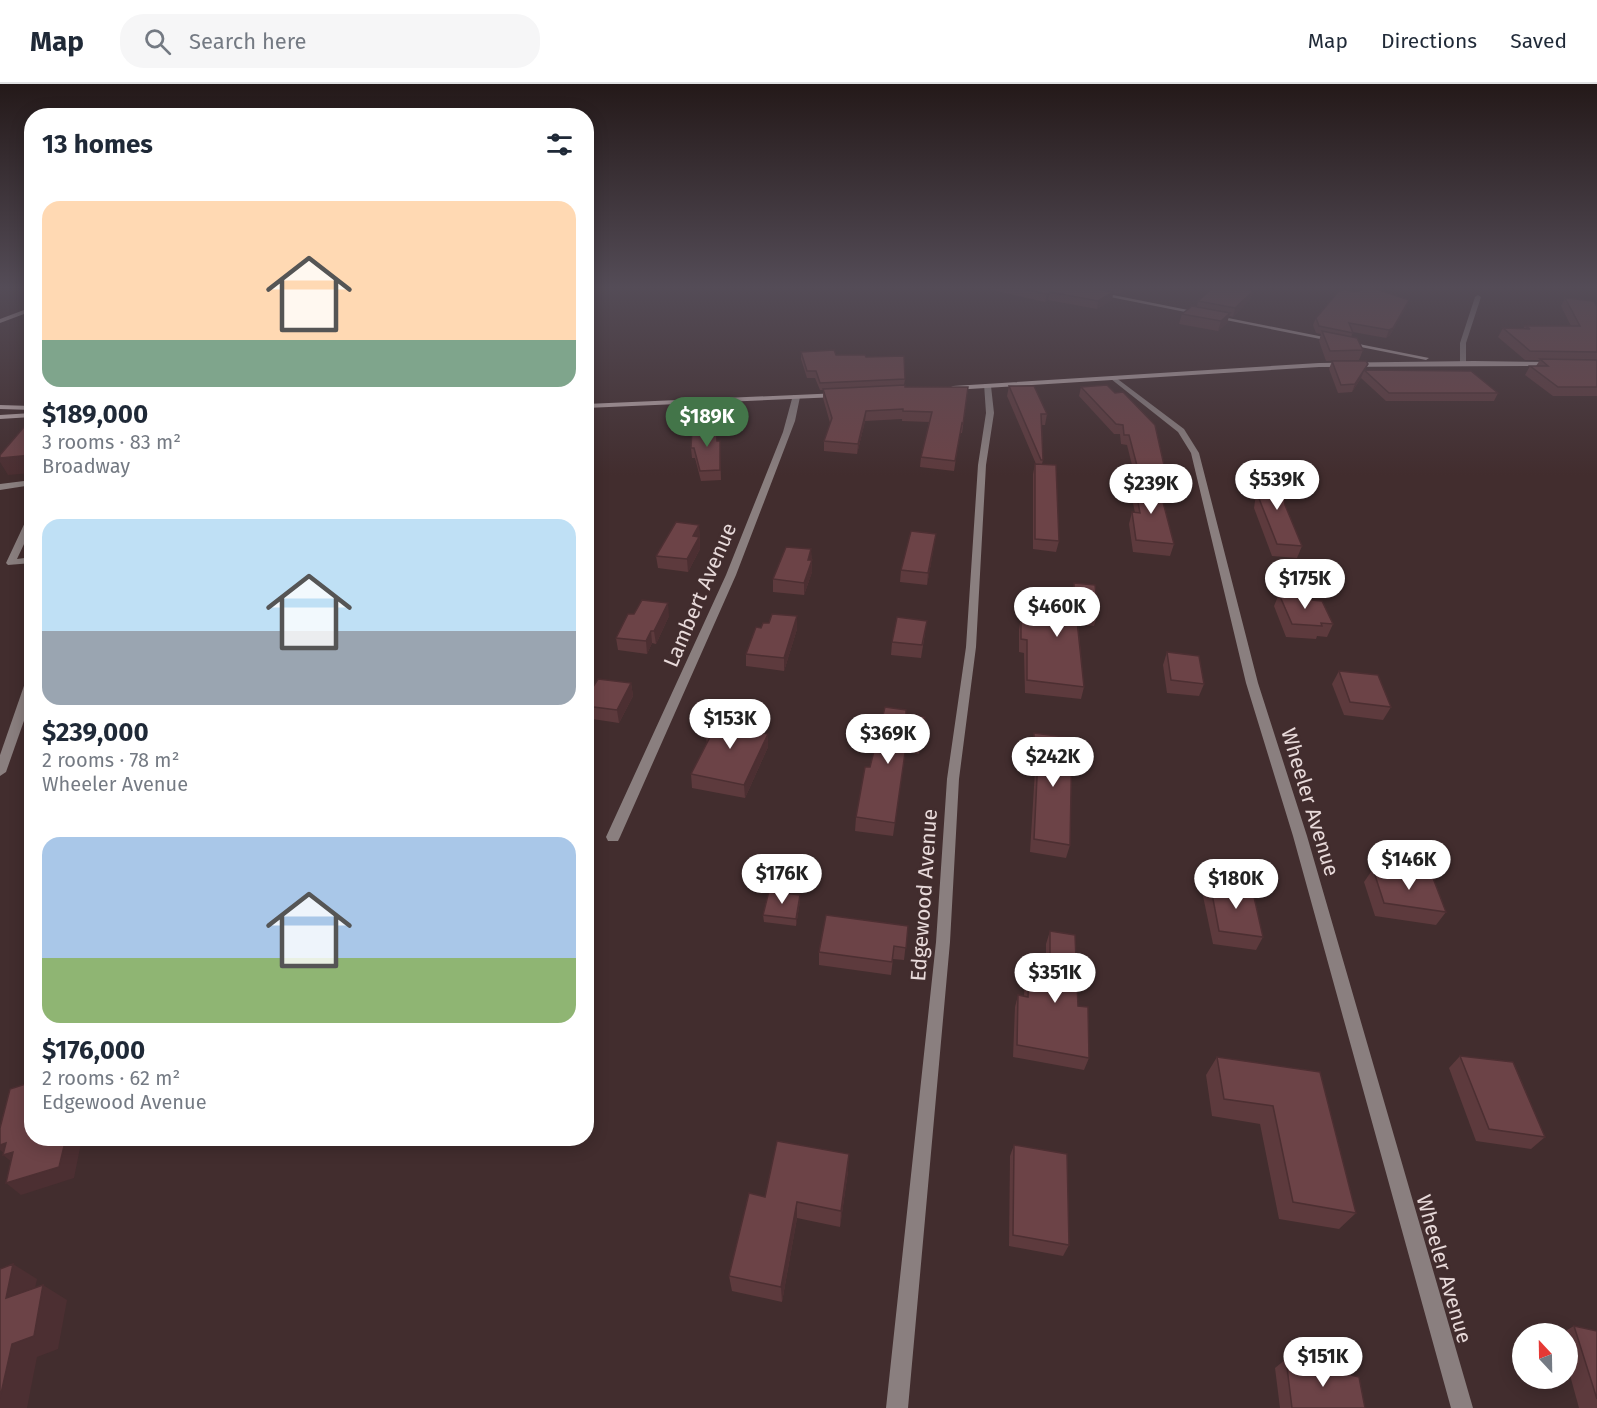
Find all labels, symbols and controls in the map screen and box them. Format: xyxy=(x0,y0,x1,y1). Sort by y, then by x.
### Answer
search box xyxy=(120,14,540,68)
text: Map xyxy=(30,25,84,58)
icon: search xyxy=(141,25,174,58)
text: Search here xyxy=(189,28,307,55)
text: Map xyxy=(1308,28,1348,54)
text: Directions xyxy=(1381,28,1477,54)
text: Saved xyxy=(1510,28,1567,54)
icon: filters xyxy=(543,128,576,161)
text: 13 homes xyxy=(42,129,153,160)
icon: home xyxy=(255,240,363,348)
pin: $189K xyxy=(665,397,749,448)
text: $189,000 xyxy=(42,399,148,430)
text: $189K xyxy=(680,404,734,428)
text: 3 rooms · 83 m² xyxy=(42,430,181,454)
text: Broadway xyxy=(42,454,130,478)
pin: $539K xyxy=(1235,460,1319,511)
pin: $239K xyxy=(1109,464,1193,515)
text: $539K xyxy=(1249,467,1305,491)
text: $239K xyxy=(1123,471,1179,495)
street label: Lambert Avenue xyxy=(658,519,742,671)
icon: home xyxy=(255,558,363,666)
pin: $175K xyxy=(1263,559,1347,610)
text: $175K xyxy=(1279,566,1331,590)
pin: $460K xyxy=(1015,587,1099,638)
text: $460K xyxy=(1028,594,1086,618)
pin: $153K xyxy=(688,699,772,750)
text: $153K xyxy=(703,706,757,730)
pin: $369K xyxy=(846,714,930,765)
text: $239,000 xyxy=(42,717,149,748)
text: $369K xyxy=(860,721,916,745)
street label: Wheeler Avenue xyxy=(1275,725,1345,879)
pin: $242K xyxy=(1011,737,1095,788)
text: $242K xyxy=(1026,744,1080,768)
text: 2 rooms · 78 m² xyxy=(42,748,179,772)
text: Wheeler Avenue xyxy=(42,772,188,796)
street label: Edgewood Avenue xyxy=(905,808,943,982)
pin: $146K xyxy=(1367,840,1451,891)
text: $146K xyxy=(1382,847,1436,871)
pin: $176K xyxy=(740,854,824,905)
pin: $180K xyxy=(1194,859,1278,910)
text: $176K xyxy=(756,861,808,885)
text: $180K xyxy=(1208,866,1264,890)
icon: home xyxy=(255,876,363,984)
pin: $351K xyxy=(1013,953,1097,1004)
text: $351K xyxy=(1029,960,1081,984)
text: $176,000 xyxy=(42,1035,145,1066)
text: 2 rooms · 62 m² xyxy=(42,1066,180,1090)
text: Edgewood Avenue xyxy=(42,1090,207,1114)
street label: Wheeler Avenue xyxy=(1410,1192,1478,1346)
north arrow xyxy=(1512,1323,1578,1389)
map controls xyxy=(1512,1323,1578,1389)
pin: $151K xyxy=(1281,1337,1365,1388)
text: $151K xyxy=(1297,1344,1349,1368)

